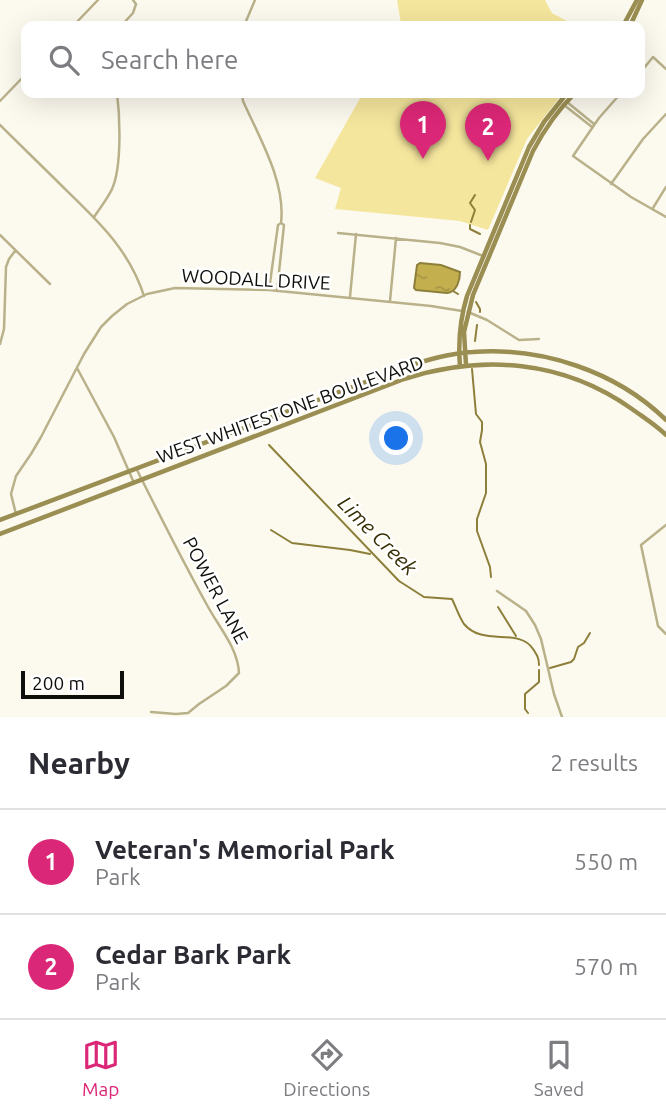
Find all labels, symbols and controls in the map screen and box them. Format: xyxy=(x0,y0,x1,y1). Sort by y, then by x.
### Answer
search box xyxy=(21,21,645,98)
icon: search xyxy=(45,41,83,79)
text: Search here xyxy=(101,45,238,74)
pin: 1 xyxy=(400,101,446,159)
pin: 2 xyxy=(465,103,511,161)
street label: WOODALL DRIVE xyxy=(181,264,331,294)
street label: WEST WHITESTONE BOULEVARD xyxy=(154,350,426,468)
your location xyxy=(379,421,413,455)
water label: Lime Creek xyxy=(334,491,423,580)
street label: POWER LANE xyxy=(179,533,253,647)
scale bar xyxy=(21,668,124,700)
text: 200 m xyxy=(32,672,85,694)
text: Nearby xyxy=(28,746,130,780)
text: 2 results xyxy=(550,750,638,775)
text: Veteran's Memorial Park xyxy=(95,835,394,864)
text: 1 xyxy=(45,849,57,874)
text: 550 m xyxy=(574,849,638,874)
text: Park xyxy=(95,864,141,889)
text: Cedar Bark Park xyxy=(95,940,291,969)
text: 2 xyxy=(45,954,57,979)
text: 570 m xyxy=(574,954,638,979)
text: Park xyxy=(95,969,141,994)
tab: Map xyxy=(82,1036,120,1100)
tab: Directions xyxy=(283,1036,370,1100)
tab: Saved xyxy=(534,1036,584,1100)

